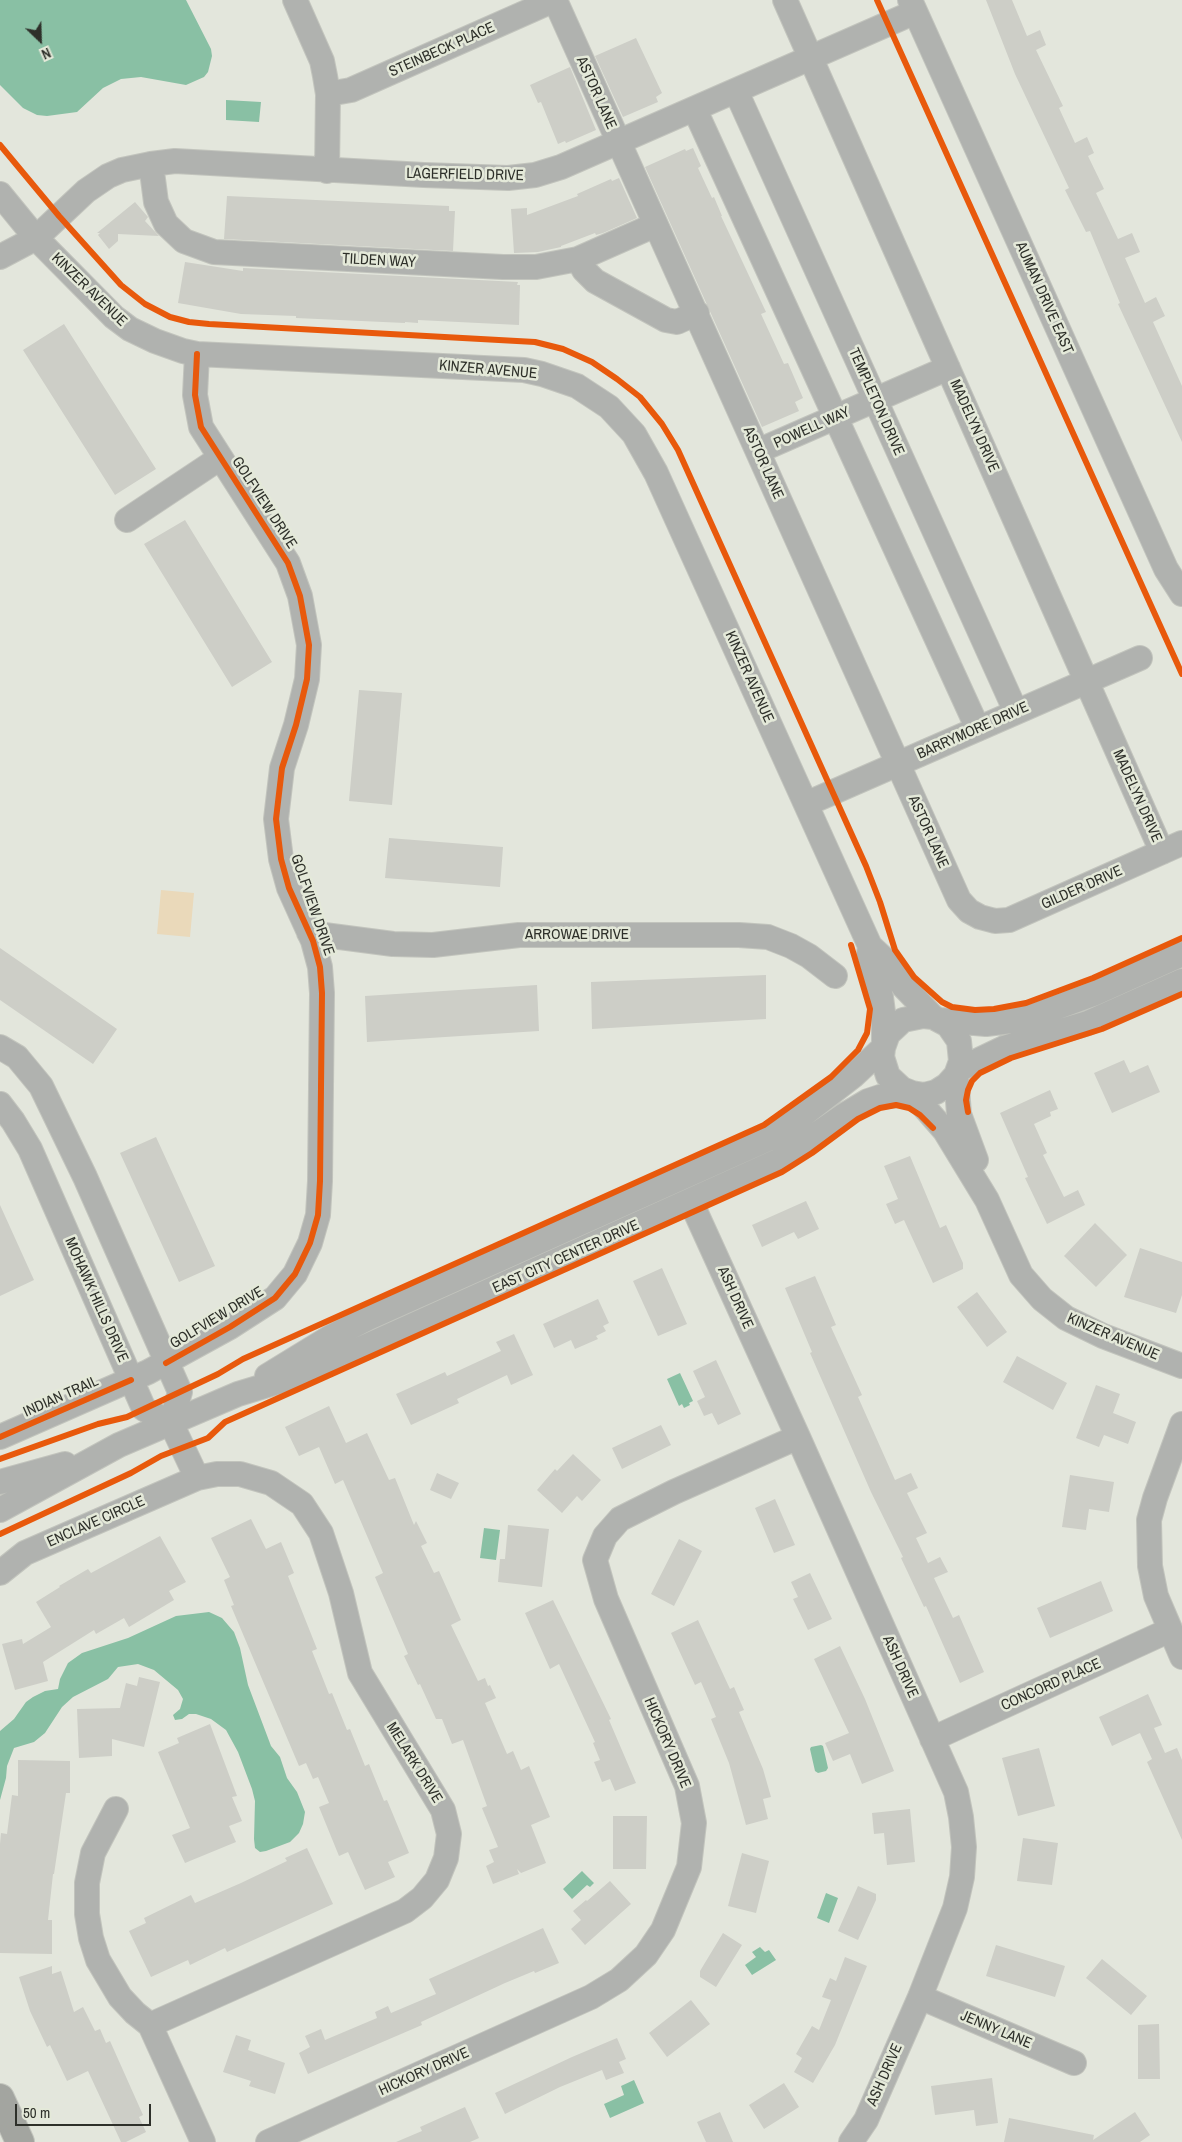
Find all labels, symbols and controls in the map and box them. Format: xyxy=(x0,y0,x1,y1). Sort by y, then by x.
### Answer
north arrow xyxy=(15,15,65,65)
street label: STEINBECK PLACE xyxy=(387,19,497,81)
text: N xyxy=(39,44,54,64)
street label: ASTOR LANE xyxy=(572,54,620,132)
street label: LAGERFIELD DRIVE xyxy=(406,165,524,185)
street label: AUMAN DRIVE EAST xyxy=(1011,239,1077,357)
street label: KINZER AVENUE xyxy=(47,249,131,331)
street label: TILDEN WAY xyxy=(342,250,416,272)
street label: TEMPLETON DRIVE xyxy=(844,345,908,459)
street label: KINZER AVENUE xyxy=(438,357,538,383)
street label: MADELYN DRIVE xyxy=(946,377,1002,475)
street label: POWELL WAY xyxy=(771,403,853,453)
street label: ASTOR LANE xyxy=(739,424,787,502)
street label: GOLFVIEW DRIVE xyxy=(228,454,300,552)
street label: KINZER AVENUE xyxy=(721,628,777,726)
street label: BARRYMORE DRIVE xyxy=(914,698,1032,764)
street label: MADELYN DRIVE xyxy=(1109,747,1165,845)
street label: ASTOR LANE xyxy=(904,793,952,871)
street label: GOLFVIEW DRIVE xyxy=(286,852,338,958)
street label: GILDER DRIVE xyxy=(1039,862,1125,914)
street label: ARROWAE DRIVE xyxy=(525,926,629,944)
street label: EAST CITY CENTER DRIVE xyxy=(490,1217,642,1297)
street label: MOHAWK HILLS DRIVE xyxy=(60,1235,132,1365)
street label: ASH DRIVE xyxy=(713,1264,757,1332)
street label: GOLFVIEW DRIVE xyxy=(167,1283,267,1353)
street label: KINZER AVENUE xyxy=(1064,1310,1162,1364)
street label: INDIAN TRAIL xyxy=(21,1373,101,1421)
street label: ENCLAVE CIRCLE xyxy=(44,1492,148,1552)
street label: ASH DRIVE xyxy=(878,1633,922,1701)
street label: CONCORD PLACE xyxy=(998,1655,1104,1715)
street label: HICKORY DRIVE xyxy=(640,1695,694,1791)
street label: MELARK DRIVE xyxy=(382,1719,446,1807)
street label: JENNY LANE xyxy=(958,2007,1034,2053)
street label: ASH DRIVE xyxy=(863,2041,907,2109)
street label: HICKORY DRIVE xyxy=(376,2044,472,2100)
scale bar xyxy=(18,2094,154,2126)
text: 50 m xyxy=(23,2102,50,2123)

